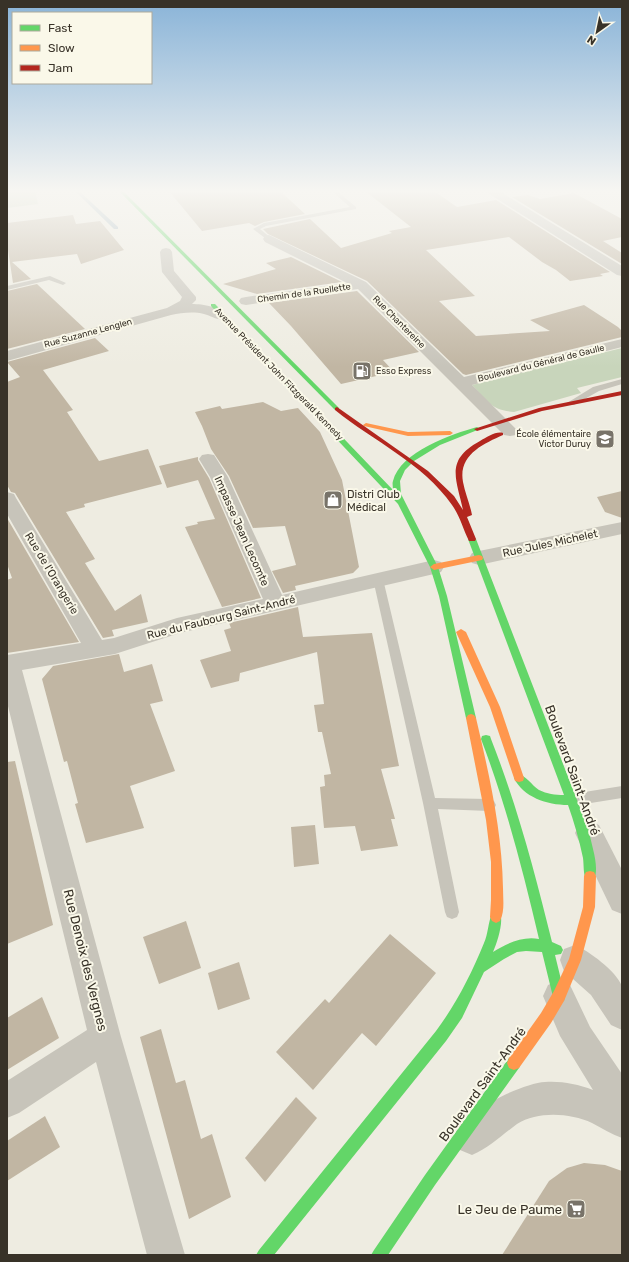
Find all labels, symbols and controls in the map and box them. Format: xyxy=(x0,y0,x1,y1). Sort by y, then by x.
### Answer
legend xyxy=(12,12,152,84)
north arrow xyxy=(577,12,617,52)
text: Fast xyxy=(48,21,72,35)
text: N xyxy=(585,32,599,48)
text: Slow xyxy=(48,41,75,55)
text: Jam xyxy=(48,61,73,75)
street label: Chemin de la Ruellette xyxy=(257,281,351,305)
street label: Rue Chantereine xyxy=(371,294,427,350)
street label: Avenue Président John Fitzgerald Kennedy xyxy=(213,306,345,442)
street label: Rue Suzanne Lenglen xyxy=(43,316,133,350)
street label: Boulevard du Général de Gaulle xyxy=(477,342,605,384)
fuel station icon: Esso Express xyxy=(351,360,373,382)
place label: Esso Express xyxy=(376,366,432,376)
place label: École élémentaire Victor Duruy xyxy=(516,428,591,449)
school or university icon: École élémentaire Victor Duruy xyxy=(594,428,616,450)
street label: Impasse Jean Lecomte xyxy=(211,474,272,588)
place label: Distri Club Médical xyxy=(347,488,400,514)
shop icon: Distri Club Médical xyxy=(322,489,344,511)
street label: Rue Jules Michelet xyxy=(501,527,599,560)
street label: Rue de l'Orangerie xyxy=(22,530,81,617)
street label: Rue du Faubourg Saint-André xyxy=(146,593,297,642)
street label: Boulevard Saint-André xyxy=(542,703,603,837)
street label: Rue Denoix des Vergnes xyxy=(60,888,111,1033)
street label: Boulevard Saint-André xyxy=(436,1024,529,1144)
supermarket icon: Le Jeu de Paume xyxy=(565,1198,587,1220)
place label: Le Jeu de Paume xyxy=(458,1202,562,1217)

